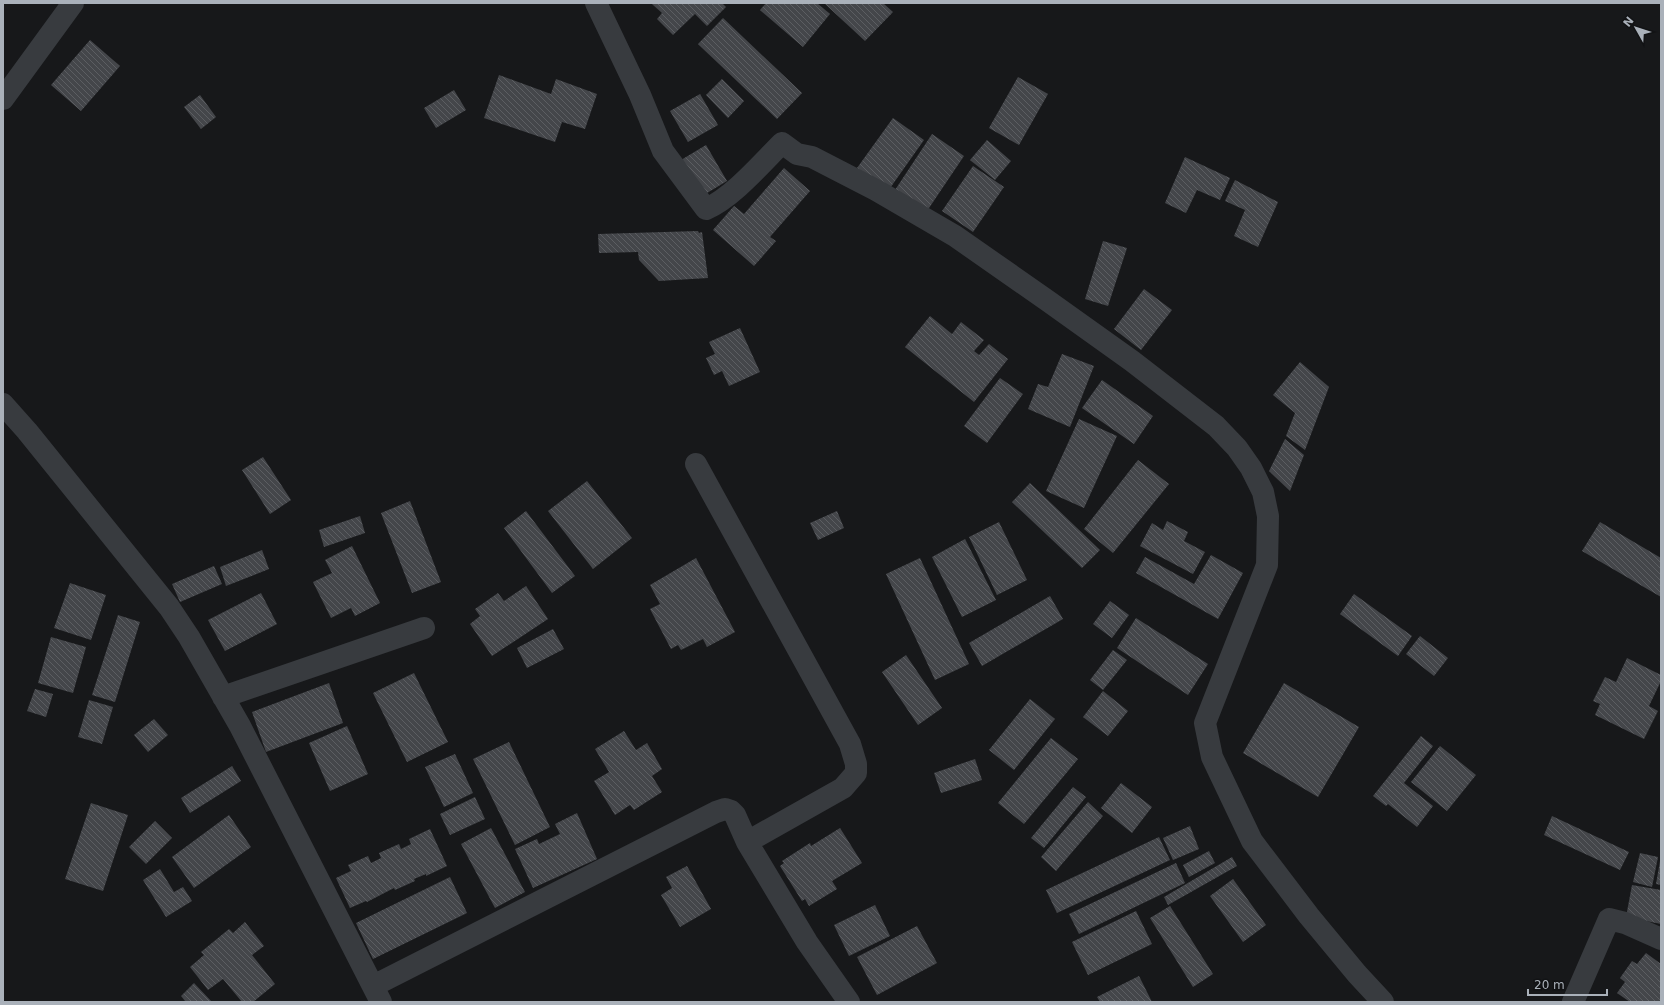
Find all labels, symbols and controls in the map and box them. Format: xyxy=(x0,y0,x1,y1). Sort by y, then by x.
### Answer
north arrow xyxy=(1616,8,1656,48)
text: N xyxy=(1621,14,1637,30)
scale bar xyxy=(1528,971,1607,997)
text: 20 m xyxy=(1534,978,1565,992)

